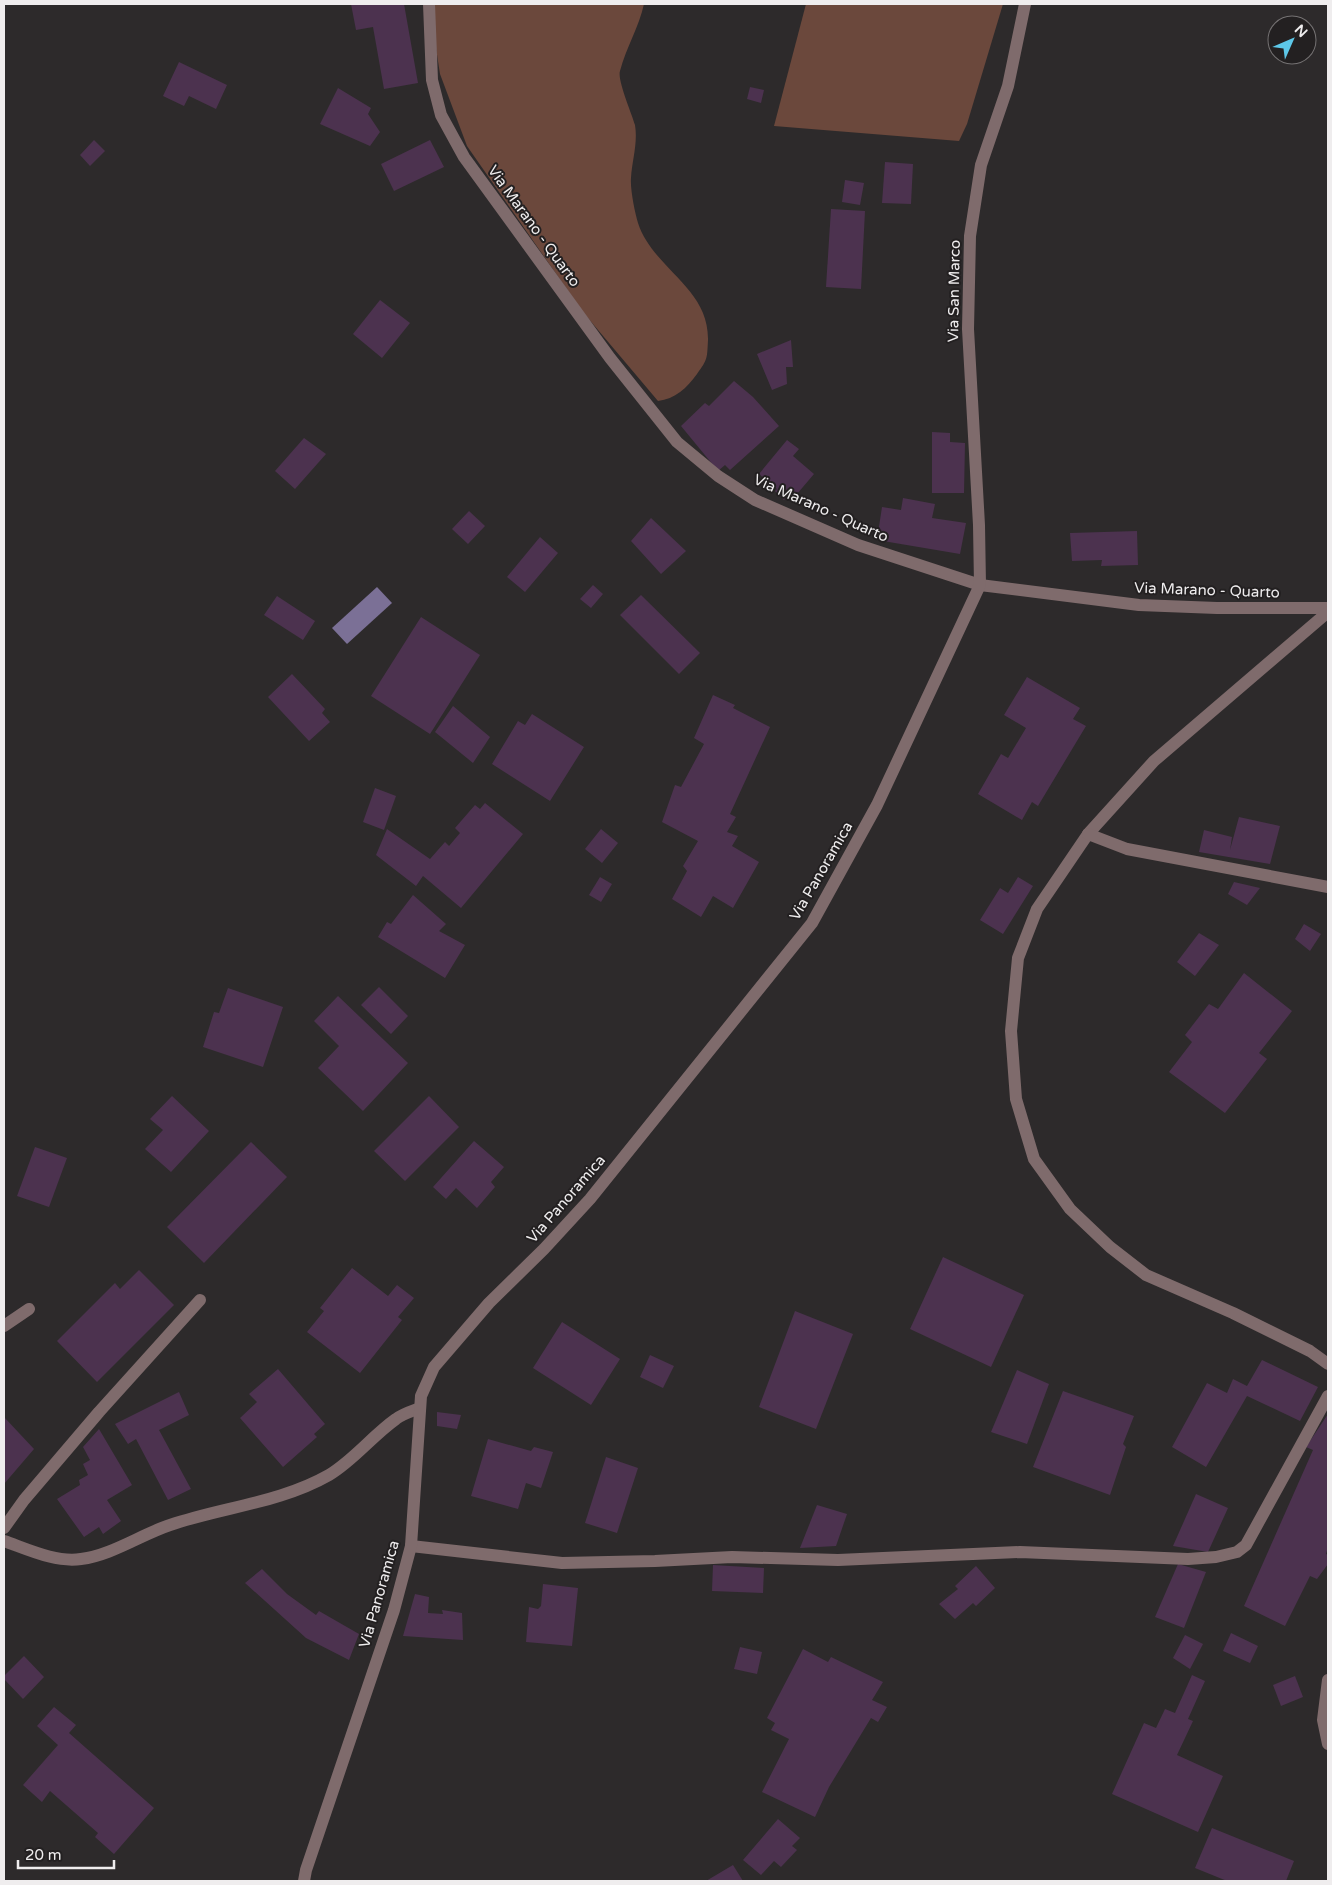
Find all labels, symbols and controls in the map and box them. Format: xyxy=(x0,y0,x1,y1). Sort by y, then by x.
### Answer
north arrow xyxy=(1267,15,1317,65)
text: N xyxy=(1291,21,1311,41)
street label: Via Marano - Quarto xyxy=(484,162,584,290)
street label: Via San Marco xyxy=(944,240,964,342)
street label: Via Marano - Quarto xyxy=(751,470,891,546)
street label: Via Marano - Quarto xyxy=(1134,578,1280,602)
street label: Via Panoramica xyxy=(786,819,856,923)
street label: Via Panoramica xyxy=(523,1151,609,1247)
street label: Via Panoramica xyxy=(355,1538,403,1650)
scale bar xyxy=(18,1838,114,1870)
text: 20 m xyxy=(25,1846,62,1864)

